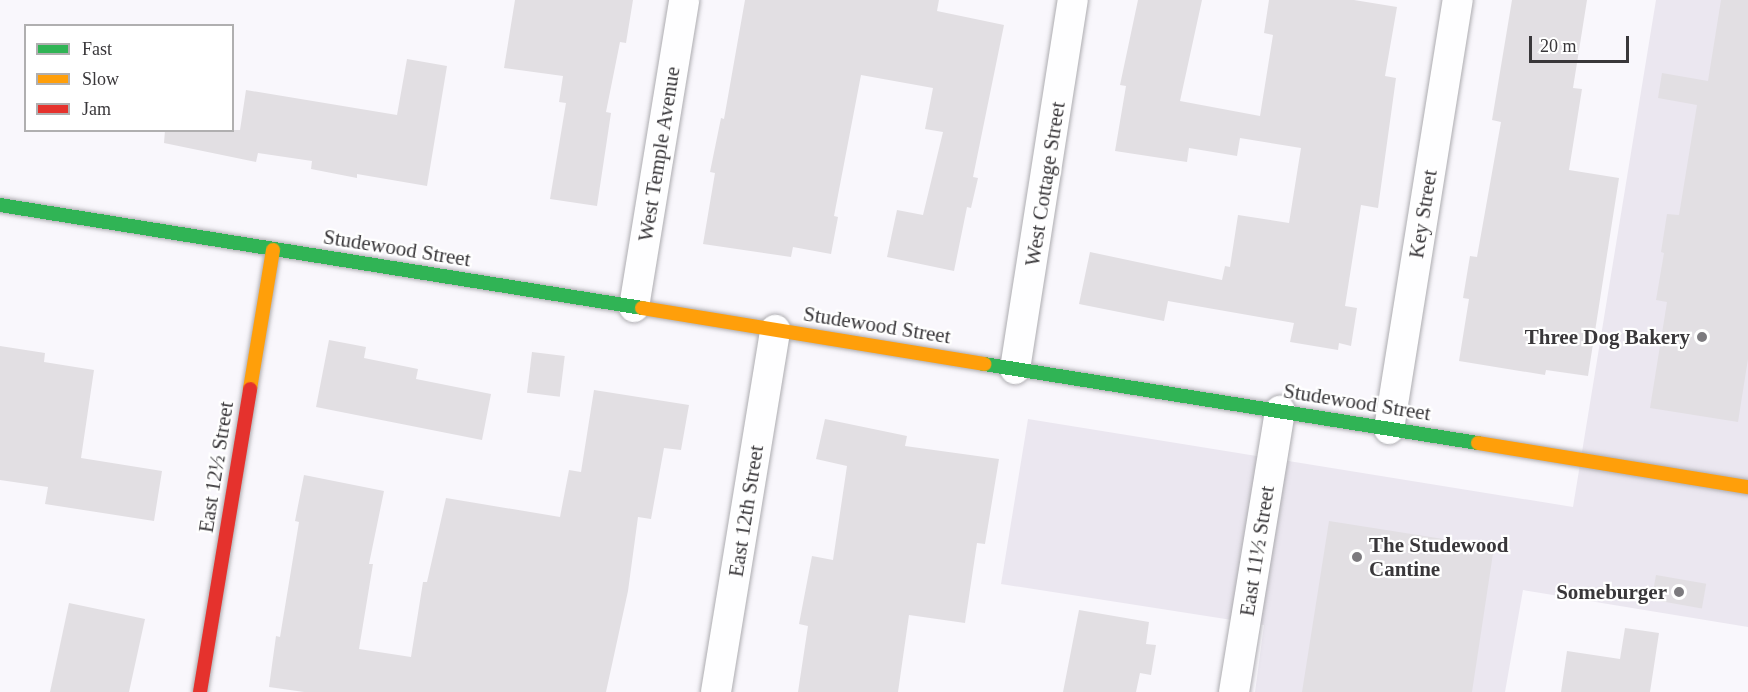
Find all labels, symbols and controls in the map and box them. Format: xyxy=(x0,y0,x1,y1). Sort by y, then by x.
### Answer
legend xyxy=(24,24,234,132)
scale bar xyxy=(1532,24,1632,62)
text: 20 m xyxy=(1540,36,1577,56)
text: Fast xyxy=(82,39,112,59)
street label: West Temple Avenue xyxy=(633,64,685,244)
text: Slow xyxy=(82,69,119,89)
text: Jam xyxy=(82,99,111,119)
street label: West Cottage Street xyxy=(1020,100,1070,268)
street label: Key Street xyxy=(1404,168,1442,260)
street label: Studewood Street xyxy=(322,224,472,272)
street label: Studewood Street xyxy=(802,301,952,349)
place label: Three Dog Bakery xyxy=(1525,324,1690,350)
marker: Three Dog Bakery xyxy=(1695,330,1709,344)
street label: Studewood Street xyxy=(1282,378,1432,426)
street label: East 12½ Street xyxy=(193,400,239,534)
street label: East 12th Street xyxy=(723,443,769,579)
street label: East 11½ Street xyxy=(1234,484,1280,618)
place label: The Studewood Cantine xyxy=(1369,532,1508,582)
marker: The Studewood Cantine xyxy=(1350,550,1364,564)
place label: Someburger xyxy=(1556,579,1667,605)
marker: Someburger xyxy=(1672,585,1686,599)

